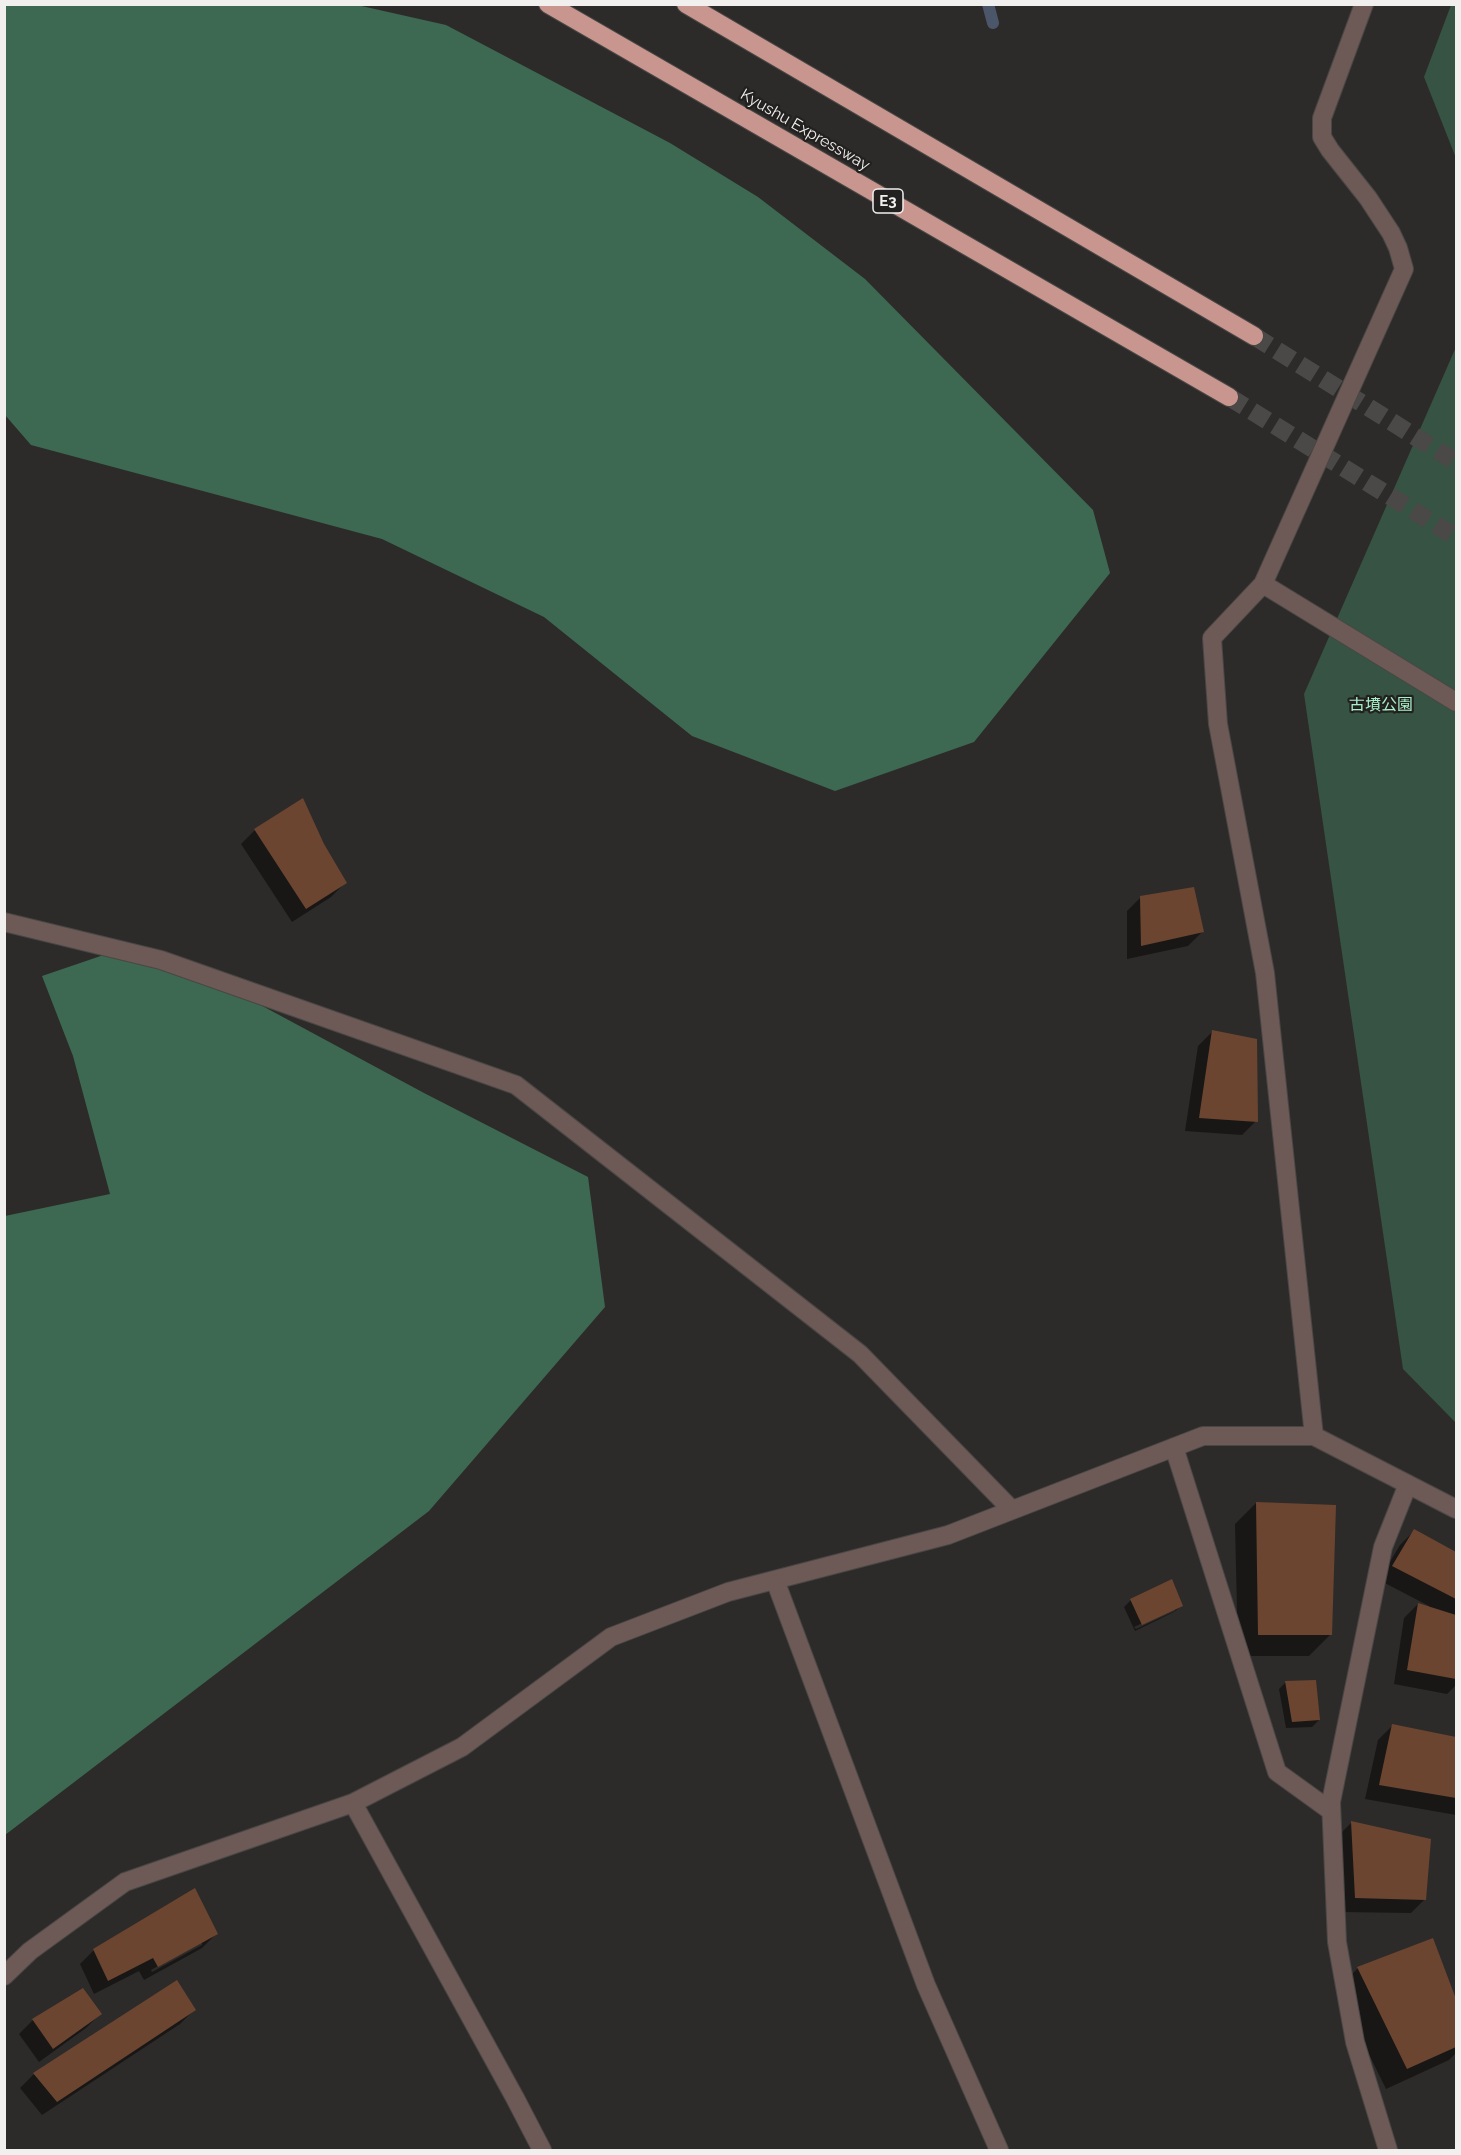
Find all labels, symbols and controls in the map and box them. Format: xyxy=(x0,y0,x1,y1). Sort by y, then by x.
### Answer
street label: Kyushu Expressway xyxy=(737,85,873,175)
road number: E3 xyxy=(873,189,903,213)
park label: 古墳公園 xyxy=(1349,695,1413,715)

